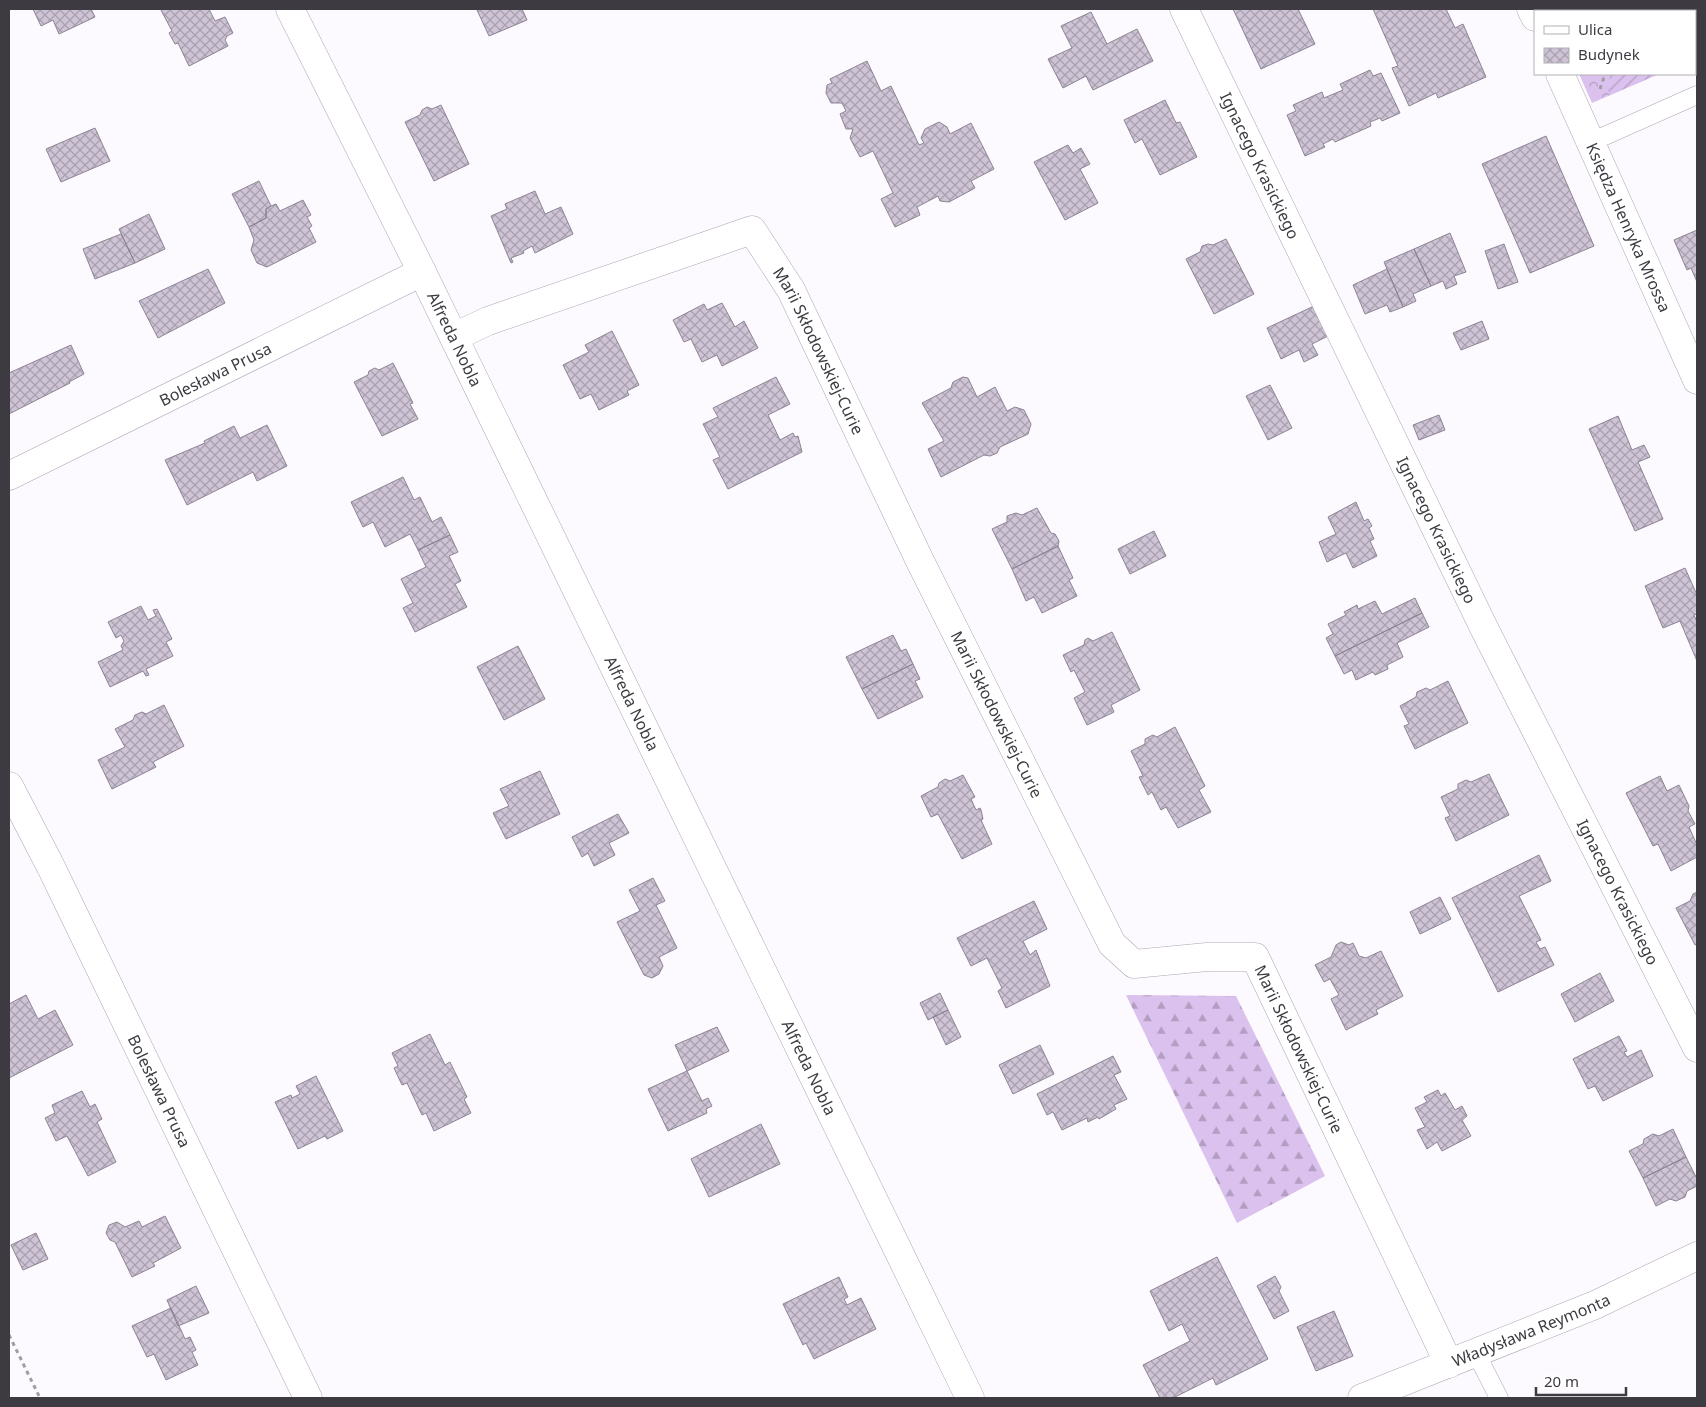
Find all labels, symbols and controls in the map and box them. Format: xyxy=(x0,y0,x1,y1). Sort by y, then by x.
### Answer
legend xyxy=(1534,10,1696,75)
text: Ulica xyxy=(1578,19,1612,39)
text: Budynek xyxy=(1578,44,1640,64)
street label: Ignacego Krasickiego xyxy=(1215,89,1305,243)
street label: Księdza Henryka Mrossa xyxy=(1581,139,1676,316)
street label: Marii Skłodowskiej-Curie xyxy=(768,263,869,438)
street label: Alfreda Nobla xyxy=(422,288,487,390)
street label: Bolesława Prusa xyxy=(155,337,275,411)
street label: Ignacego Krasickiego xyxy=(1392,453,1481,607)
street label: Marii Skłodowskiej-Curie xyxy=(946,627,1048,801)
street label: Alfreda Nobla xyxy=(599,652,664,755)
street label: Ignacego Krasickiego xyxy=(1572,816,1664,969)
street label: Marii Skłodowskiej-Curie xyxy=(1249,961,1348,1137)
street label: Alfreda Nobla xyxy=(777,1016,842,1119)
street label: Bolesława Prusa xyxy=(123,1031,196,1151)
street label: Władysława Reymonta xyxy=(1449,1288,1614,1372)
scale bar xyxy=(1536,1364,1626,1396)
text: 20 m xyxy=(1544,1371,1579,1391)

